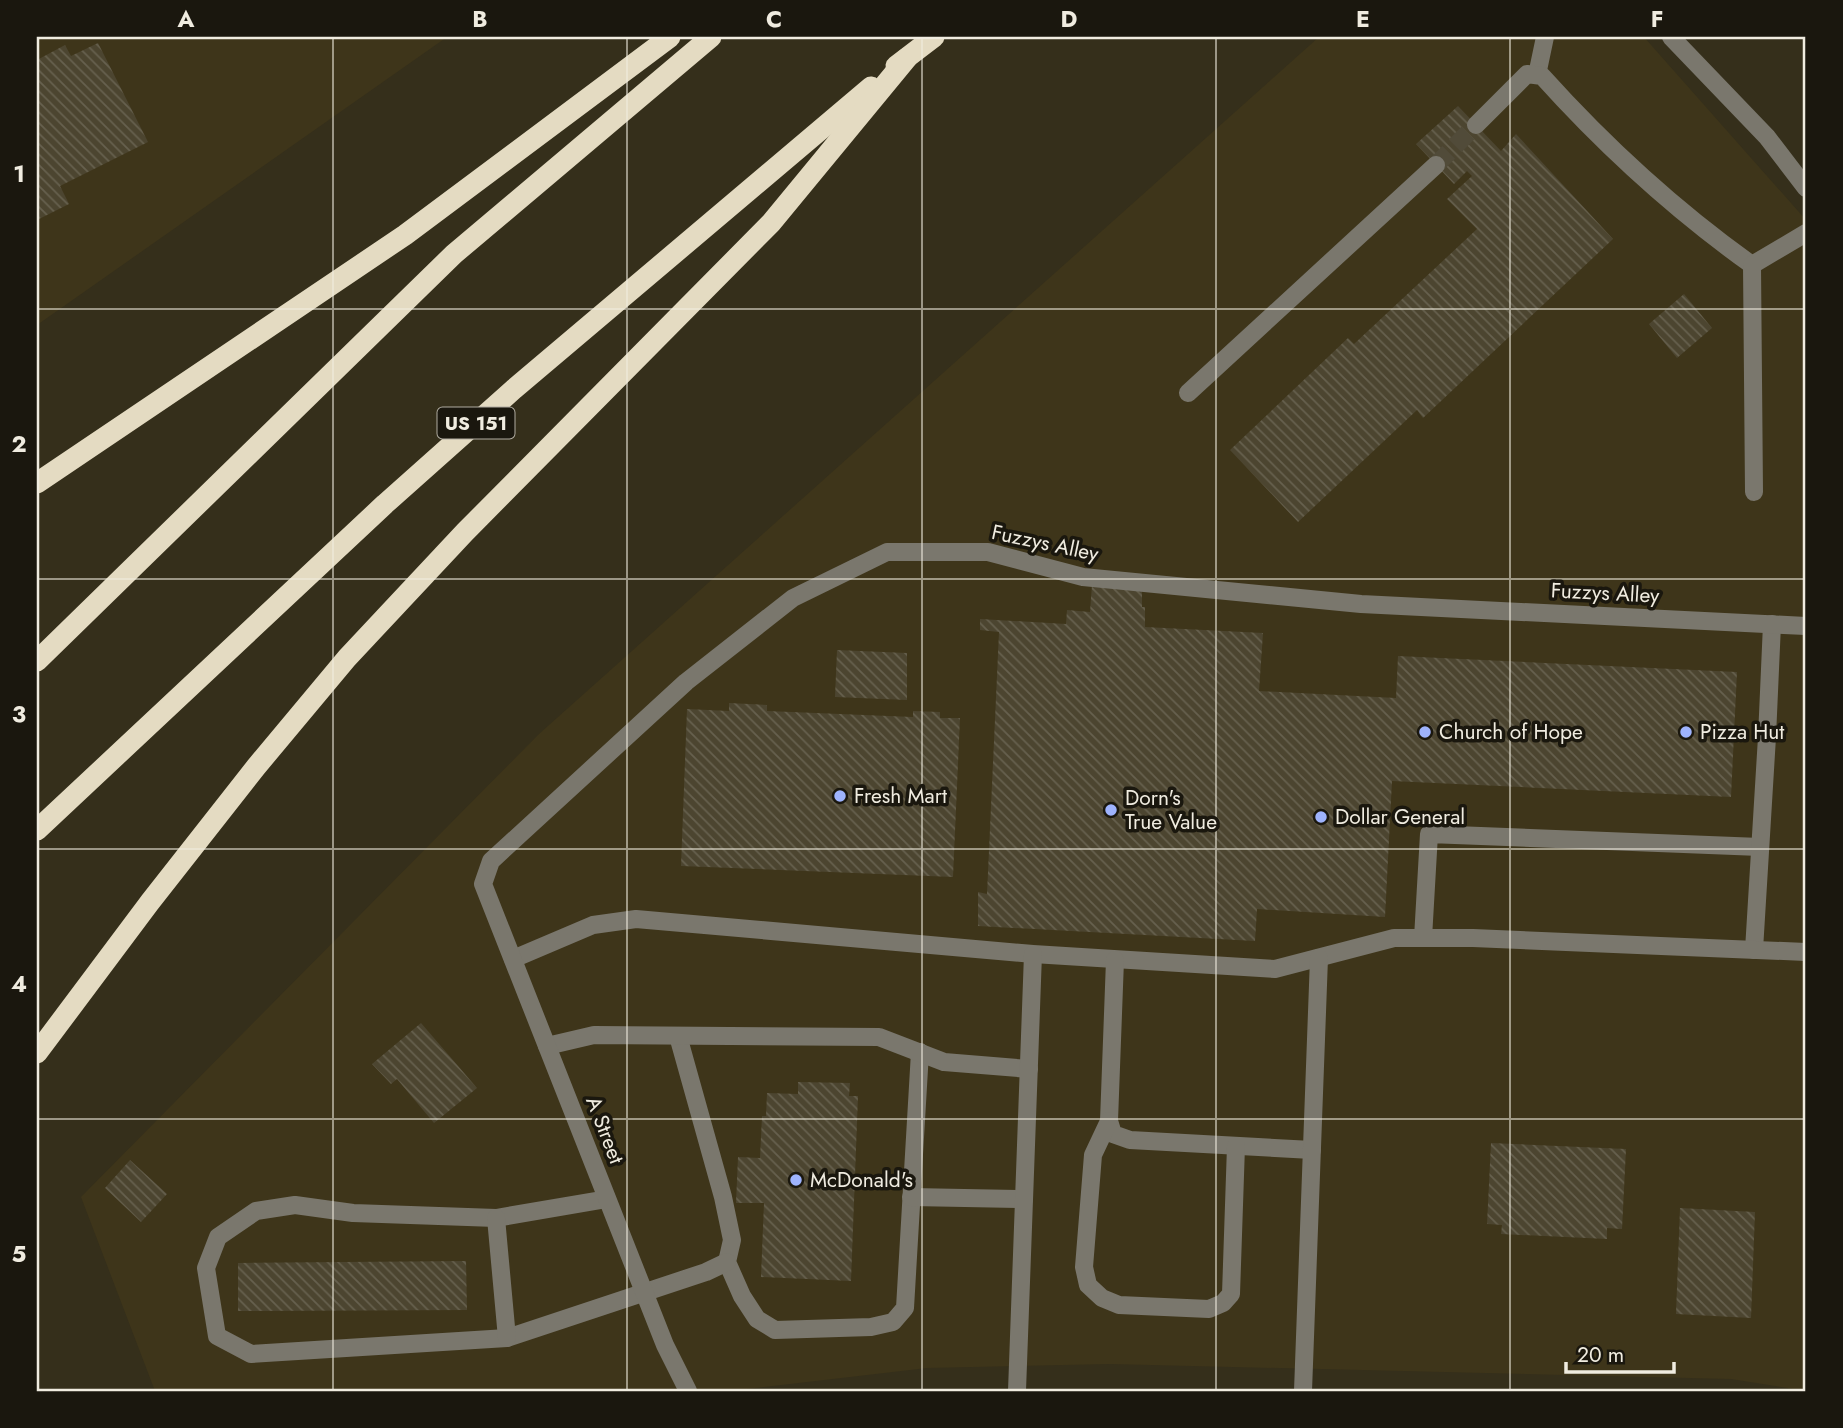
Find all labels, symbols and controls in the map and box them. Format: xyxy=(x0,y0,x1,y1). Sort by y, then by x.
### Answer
text: A xyxy=(177,2,195,36)
text: B xyxy=(472,2,488,36)
text: C xyxy=(766,2,782,36)
text: D xyxy=(1061,2,1078,36)
text: E xyxy=(1356,2,1370,36)
text: F xyxy=(1651,2,1663,36)
text: 1 xyxy=(13,157,25,191)
road number: US 151 xyxy=(438,408,514,438)
text: 2 xyxy=(11,427,27,461)
street label: Fuzzys Alley xyxy=(989,517,1102,569)
street label: Fuzzys Alley xyxy=(1550,575,1661,611)
text: 3 xyxy=(12,697,26,731)
place label: Church of Hope xyxy=(1439,717,1583,747)
place label: Pizza Hut xyxy=(1700,717,1784,747)
marker: Church of Hope xyxy=(1417,724,1433,740)
marker: Pizza Hut xyxy=(1678,724,1694,740)
place label: Fresh Mart xyxy=(854,781,947,811)
place label: Dorn's True Value xyxy=(1125,783,1217,837)
marker: Fresh Mart xyxy=(832,788,848,804)
marker: Dorn's True Value xyxy=(1103,802,1119,818)
place label: Dollar General xyxy=(1335,802,1465,832)
marker: Dollar General xyxy=(1313,809,1329,825)
text: 4 xyxy=(11,967,27,1001)
street label: A Street xyxy=(578,1092,632,1168)
place label: McDonald's xyxy=(810,1165,913,1195)
marker: McDonald's xyxy=(788,1172,804,1188)
text: 5 xyxy=(12,1237,26,1271)
scale bar xyxy=(1566,1330,1675,1374)
text: 20 m xyxy=(1577,1340,1624,1370)

